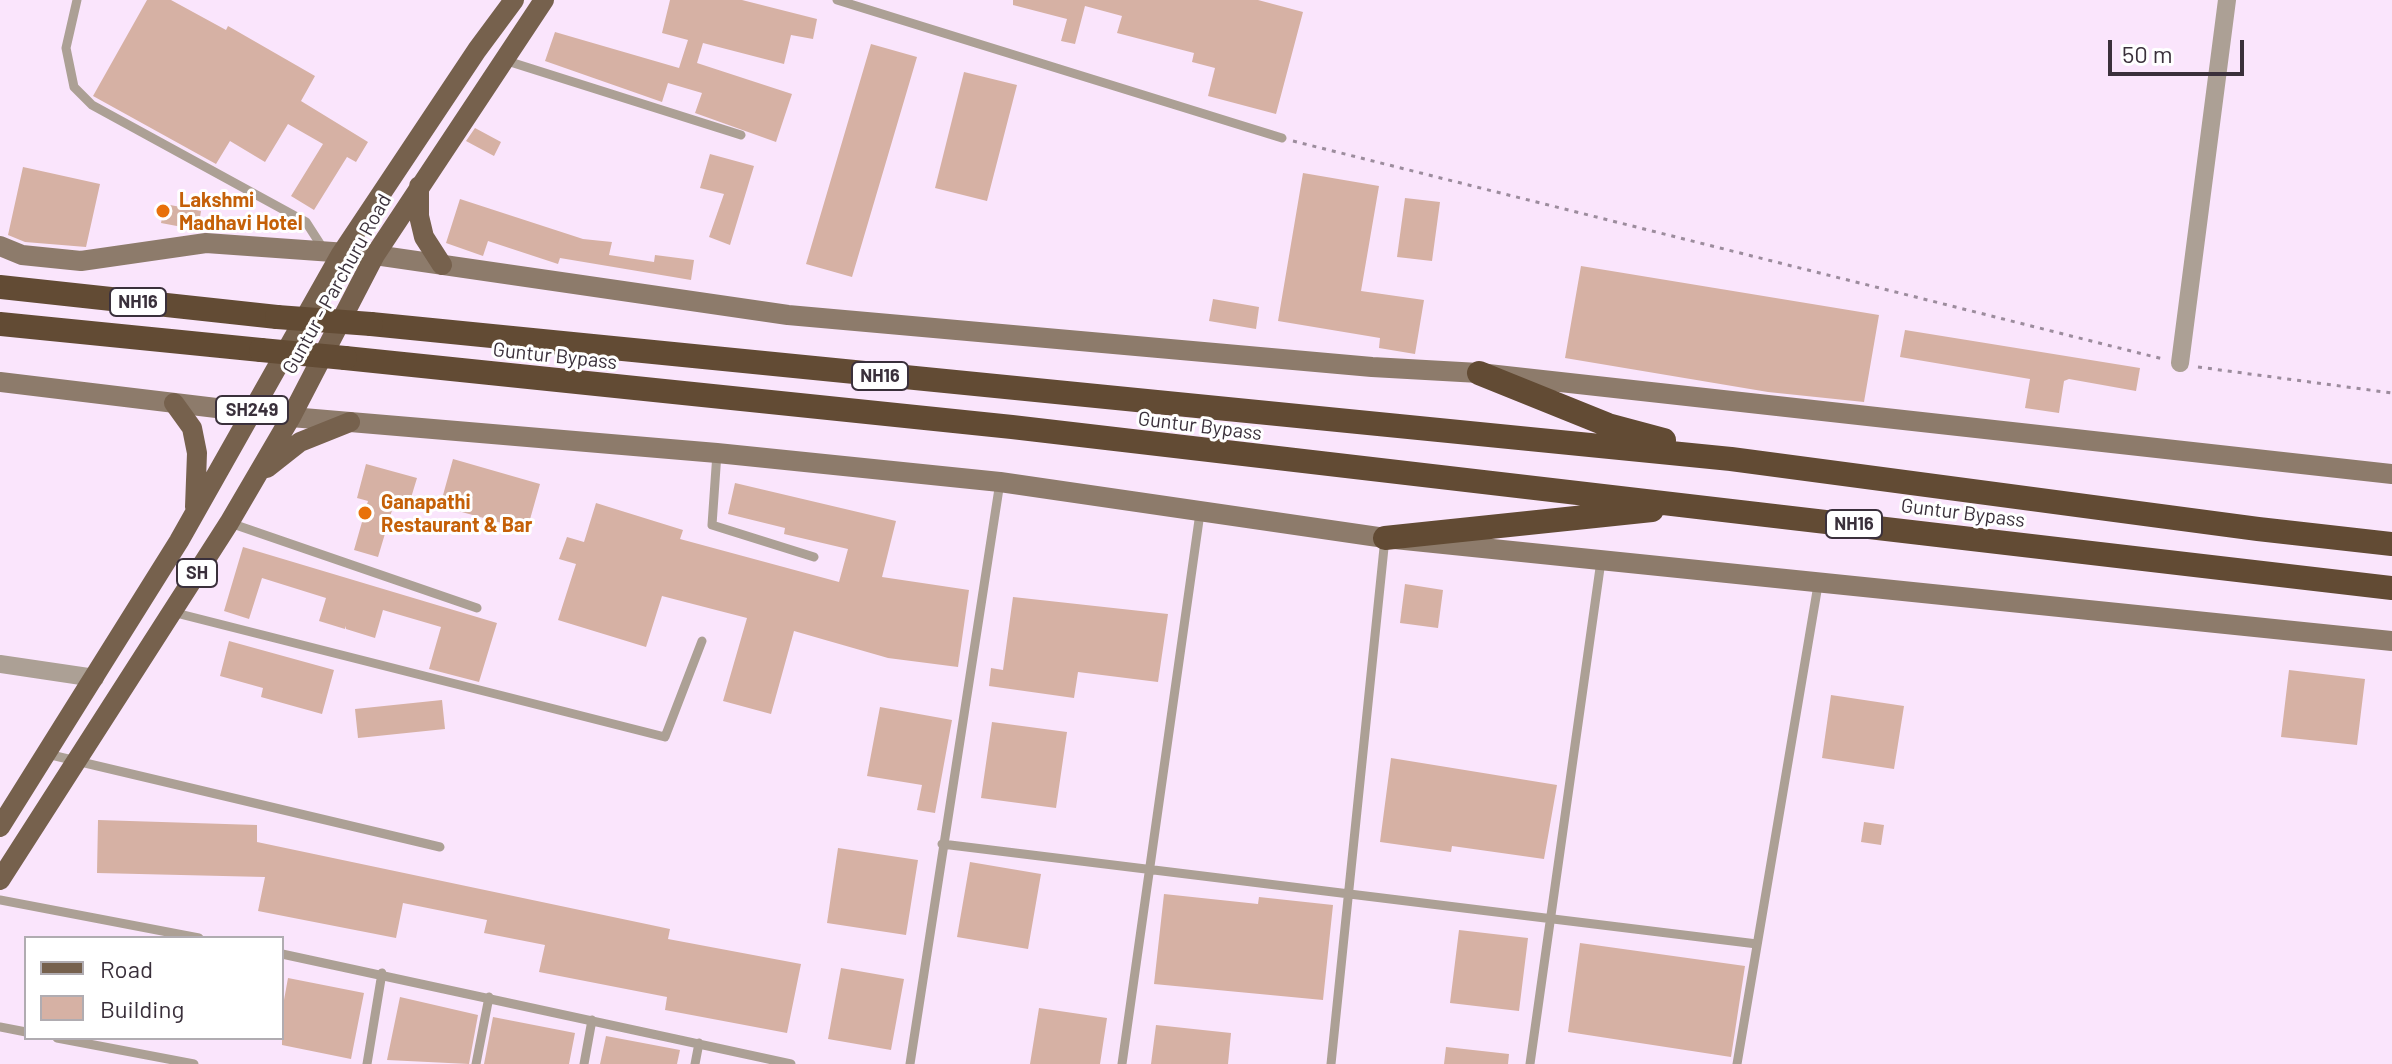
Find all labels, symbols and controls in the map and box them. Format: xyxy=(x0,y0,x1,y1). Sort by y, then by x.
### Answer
scale bar xyxy=(2112,24,2248,74)
text: 50 m xyxy=(2122,39,2173,68)
place label: Lakshmi Madhavi Hotel xyxy=(179,188,303,235)
street label: Guntur - Parchuru Road xyxy=(277,190,397,378)
marker: Lakshmi Madhavi Hotel xyxy=(154,202,172,220)
road number: NH16 xyxy=(110,288,166,316)
street label: Guntur Bypass xyxy=(492,338,618,374)
road number: NH16 xyxy=(852,362,908,390)
road number: SH249 xyxy=(216,396,288,424)
street label: Guntur Bypass xyxy=(1137,406,1263,446)
place label: Ganapathi Restaurant & Bar xyxy=(381,490,532,537)
street label: Guntur Bypass xyxy=(1900,493,2026,533)
marker: Ganapathi Restaurant & Bar xyxy=(356,504,374,522)
road number: NH16 xyxy=(1826,510,1882,538)
road number: SH xyxy=(177,559,217,587)
legend xyxy=(24,936,284,1040)
text: Road xyxy=(100,954,153,983)
text: Building xyxy=(100,994,184,1023)

